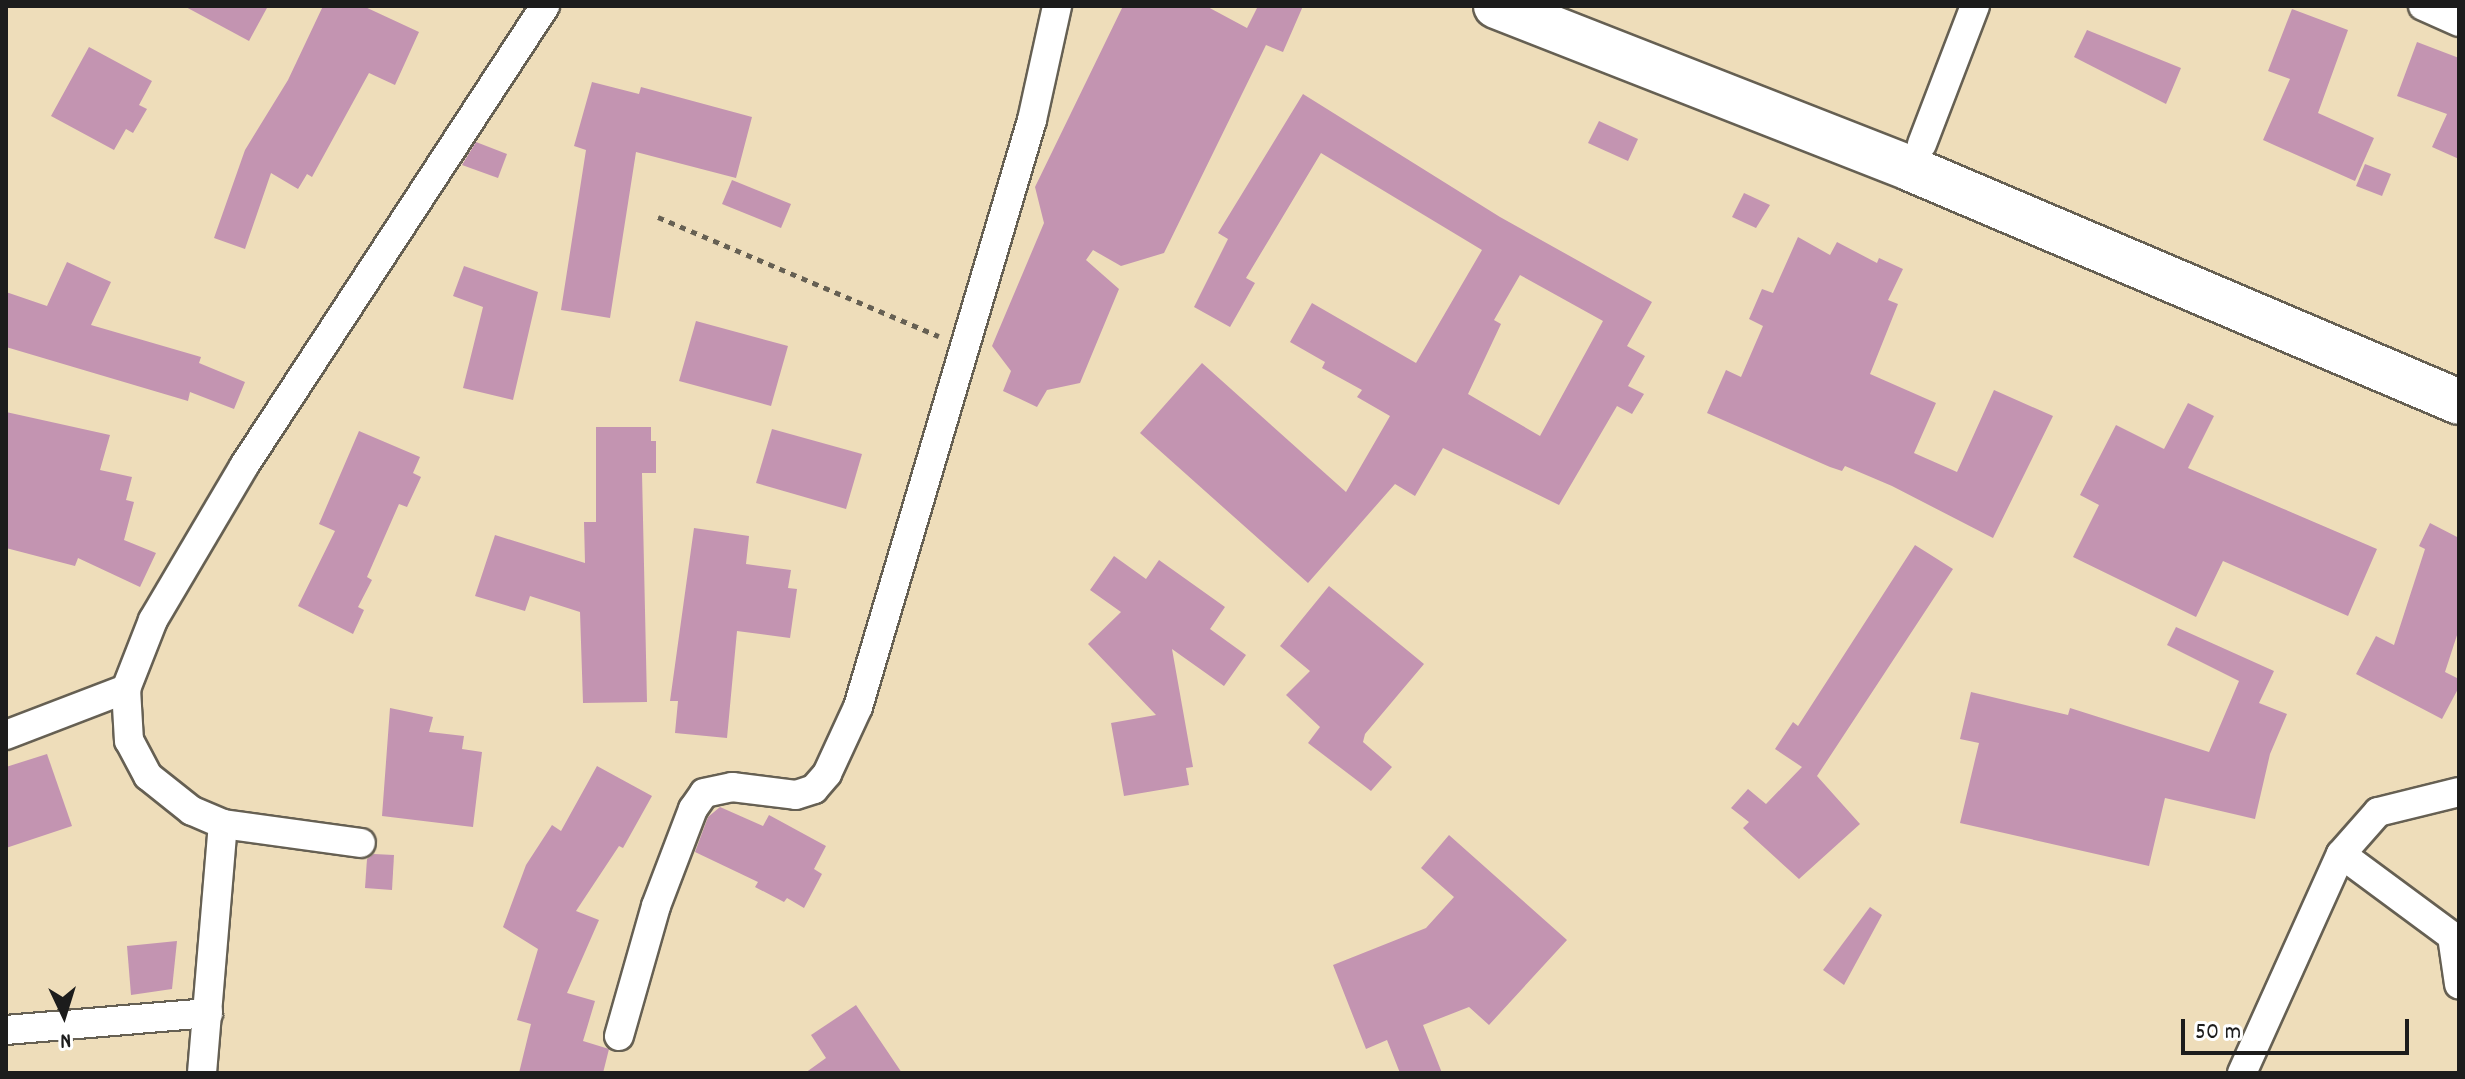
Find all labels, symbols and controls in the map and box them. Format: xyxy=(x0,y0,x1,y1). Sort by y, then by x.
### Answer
north arrow xyxy=(24,975,104,1055)
scale bar xyxy=(2185,1003,2413,1053)
text: 50 m xyxy=(2195,1016,2241,1050)
text: N xyxy=(59,1024,72,1055)

